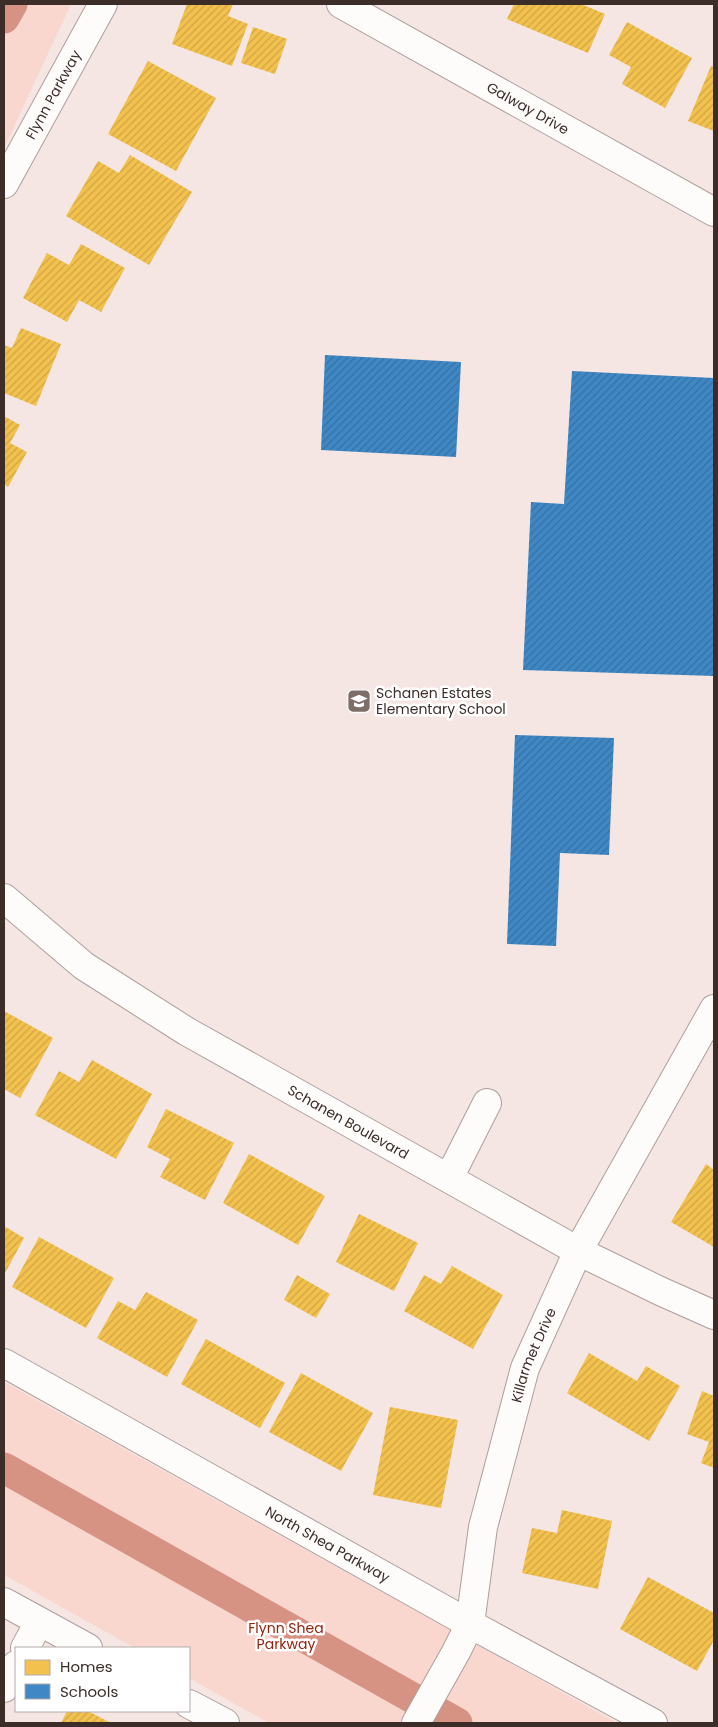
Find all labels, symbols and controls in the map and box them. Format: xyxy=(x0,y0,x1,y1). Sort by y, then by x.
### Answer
street label: Flynn Parkway xyxy=(21,46,86,143)
street label: Galway Drive xyxy=(483,77,573,139)
place label: Schanen Estates Elementary School xyxy=(376,683,506,719)
school or university icon: Schanen Estates Elementary School xyxy=(346,688,372,714)
street label: Schanen Boulevard xyxy=(284,1080,413,1164)
street label: Killarmet Drive xyxy=(506,1304,561,1405)
street label: North Shea Parkway xyxy=(262,1501,394,1587)
park label: Flynn Shea Parkway xyxy=(248,1618,324,1654)
legend xyxy=(15,1647,190,1712)
text: Homes xyxy=(60,1656,113,1677)
text: Schools xyxy=(60,1681,118,1702)

